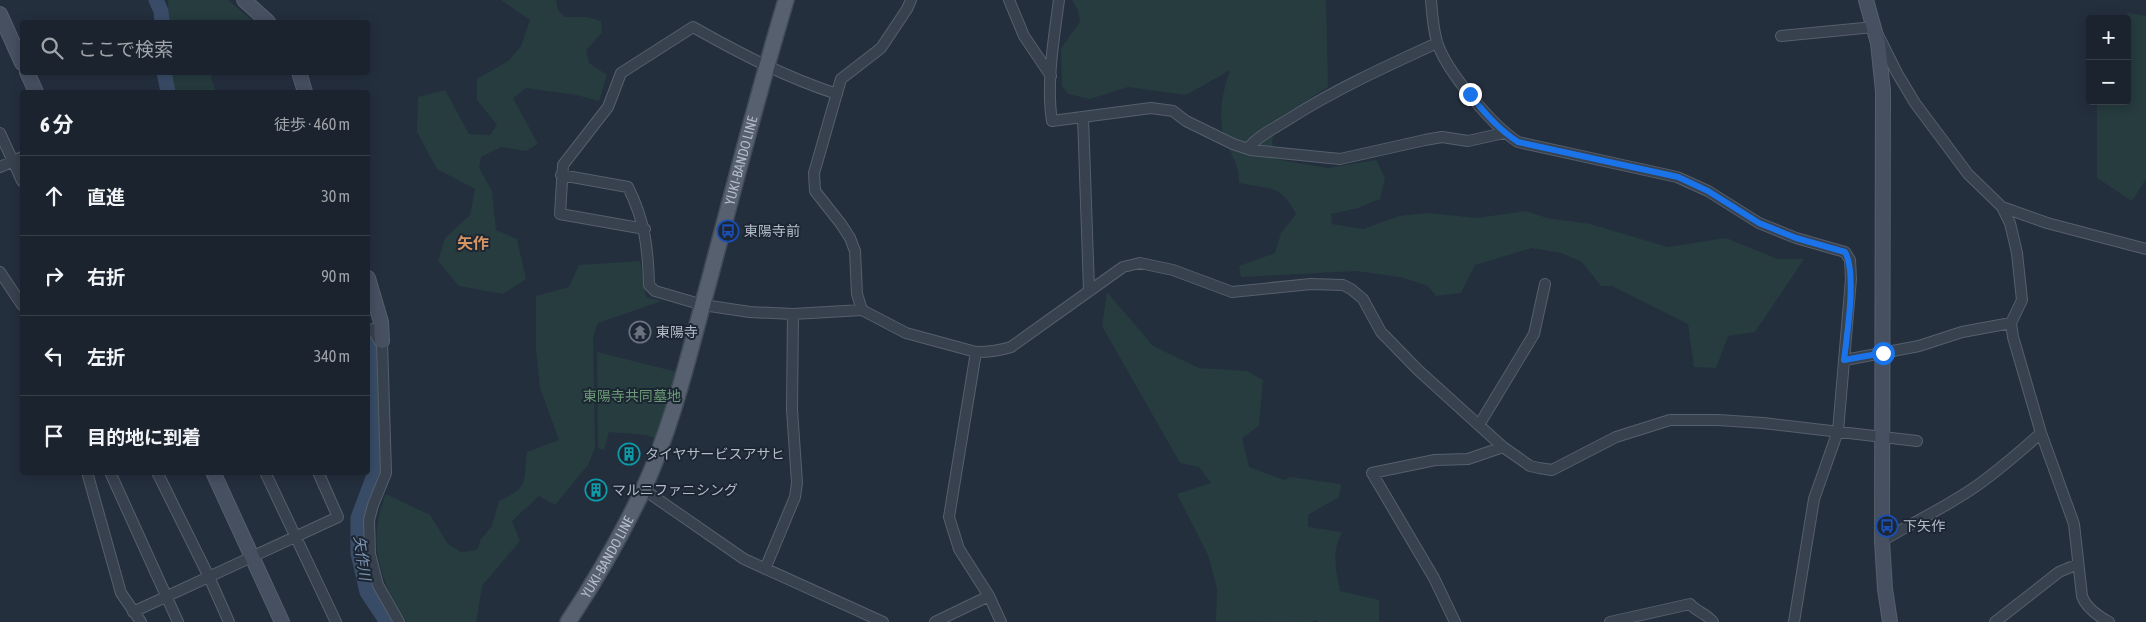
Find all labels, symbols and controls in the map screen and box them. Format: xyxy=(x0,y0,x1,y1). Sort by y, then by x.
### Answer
map controls xyxy=(2086,15,2131,105)
button: + xyxy=(2086,15,2131,60)
search box xyxy=(20,20,370,75)
icon: search xyxy=(38,34,66,62)
text: ここで検索 xyxy=(78,38,173,60)
button: − xyxy=(2086,60,2131,105)
route end xyxy=(1459,83,1482,106)
text: 6 分 xyxy=(40,112,74,136)
street label: YUKI-BANDO LINE xyxy=(721,114,761,207)
text: 徒歩 · 460 m xyxy=(274,115,350,133)
icon: ahead xyxy=(40,182,68,210)
text: 直進 xyxy=(87,186,125,208)
text: 30 m xyxy=(321,187,350,205)
bus stop icon: 東陽寺前 xyxy=(716,219,740,243)
place label: 東陽寺前 xyxy=(744,223,800,239)
district label: 矢作 xyxy=(457,234,489,252)
icon: right xyxy=(40,262,68,290)
text: 右折 xyxy=(87,266,125,288)
text: 90 m xyxy=(321,267,350,285)
temple icon: 東陽寺 xyxy=(628,320,652,344)
place label: 東陽寺 xyxy=(656,324,698,340)
icon: left xyxy=(40,342,68,370)
route start xyxy=(1872,342,1895,365)
text: 左折 xyxy=(87,346,125,368)
text: 340 m xyxy=(314,347,350,365)
park label: 東陽寺共同墓地 xyxy=(583,388,681,404)
icon: arrive xyxy=(40,422,68,450)
text: 目的地に到着 xyxy=(87,426,201,448)
building icon: タイヤサービスアサヒ xyxy=(617,442,641,466)
place label: タイヤサービスアサヒ xyxy=(645,446,785,462)
building icon: マルニファニシング xyxy=(584,478,608,502)
place label: マルニファニシング xyxy=(612,482,738,498)
street label: YUKI-BANDO LINE xyxy=(578,513,637,601)
bus stop icon: 下矢作 xyxy=(1875,514,1899,538)
place label: 下矢作 xyxy=(1903,518,1945,534)
water label: 矢作川 xyxy=(351,534,374,583)

